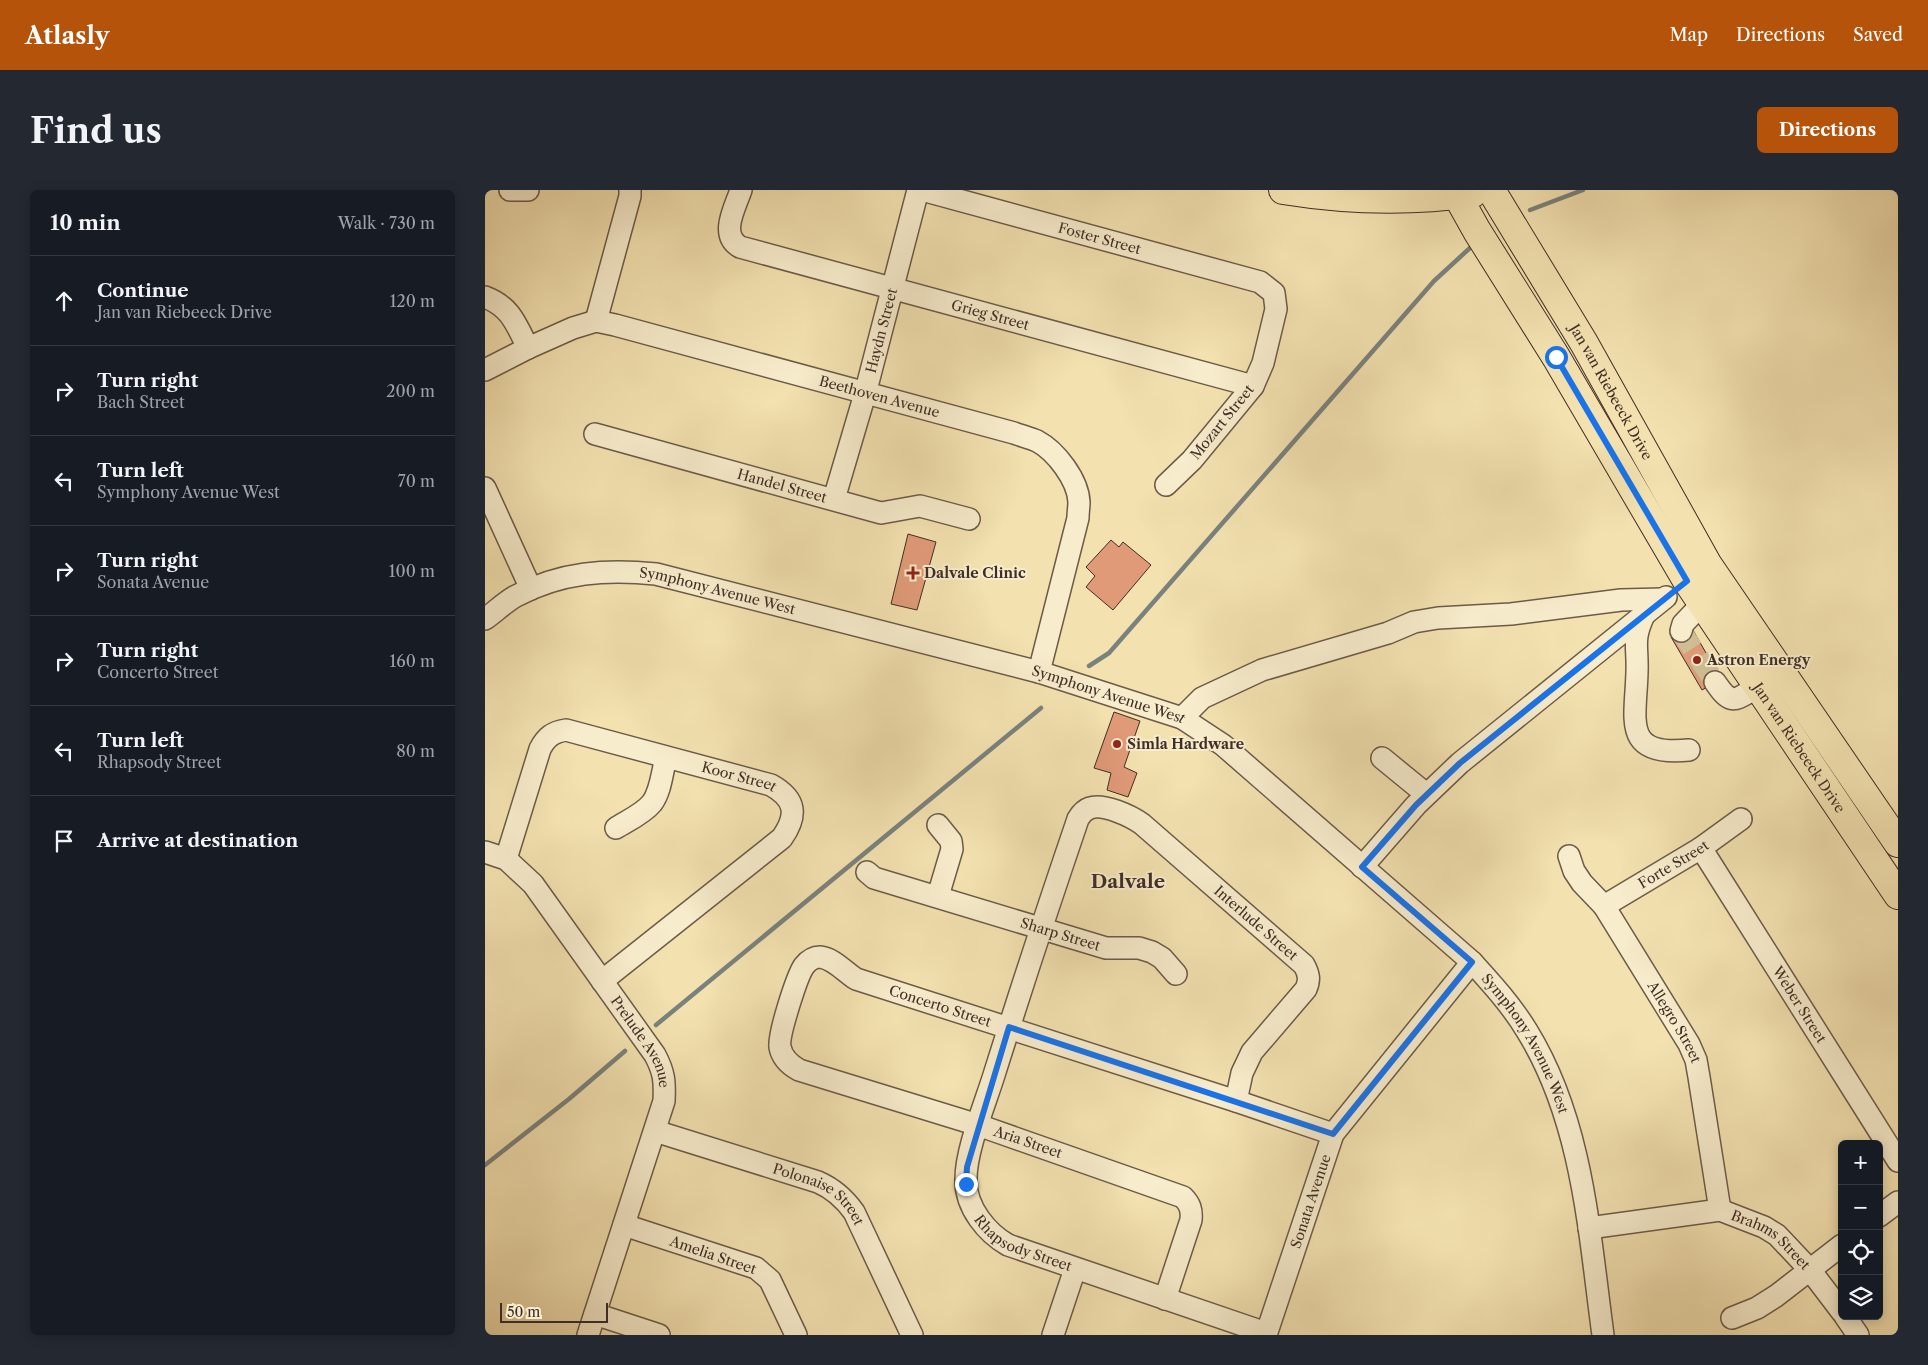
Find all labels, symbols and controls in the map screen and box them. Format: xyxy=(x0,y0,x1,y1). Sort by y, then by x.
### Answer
text: Atlasly xyxy=(25,21,109,50)
text: Map xyxy=(1669,24,1708,46)
text: Directions xyxy=(1736,24,1825,46)
text: Saved xyxy=(1853,24,1903,46)
button: Directions xyxy=(1757,107,1898,153)
text: Find us xyxy=(30,109,162,152)
text: 10 min xyxy=(50,210,121,235)
text: Walk · 730 m xyxy=(338,213,435,233)
street label: Foster Street xyxy=(1056,218,1143,258)
text: Continue xyxy=(97,279,189,302)
street label: Haydn Street xyxy=(862,286,901,375)
icon: ahead xyxy=(50,287,78,315)
text: 120 m xyxy=(390,291,435,311)
street label: Grieg Street xyxy=(949,296,1031,334)
text: Jan van Riebeeck Drive xyxy=(97,302,272,322)
street label: Jan van Riebeeck Drive xyxy=(1565,319,1657,463)
route start xyxy=(1545,346,1568,369)
text: Turn right xyxy=(97,369,198,392)
street label: Beethoven Avenue xyxy=(817,372,942,422)
icon: right xyxy=(50,377,78,405)
text: 200 m xyxy=(386,381,435,401)
street label: Mozart Street xyxy=(1186,381,1258,463)
text: Bach Street xyxy=(97,392,185,412)
text: Turn left xyxy=(97,459,184,482)
street label: Handel Street xyxy=(735,465,829,507)
icon: left xyxy=(50,467,78,495)
text: 70 m xyxy=(398,471,435,491)
text: Symphony Avenue West xyxy=(97,482,280,502)
text: Turn right xyxy=(97,549,198,572)
icon: right xyxy=(50,557,78,585)
text: 100 m xyxy=(389,561,435,581)
street label: Symphony Avenue West xyxy=(639,564,797,618)
place label: Dalvale Clinic xyxy=(924,564,1026,582)
marker: Dalvale Clinic xyxy=(906,566,920,580)
text: Sonata Avenue xyxy=(97,572,209,592)
text: Turn right xyxy=(97,639,198,662)
icon: right xyxy=(50,647,78,675)
text: 160 m xyxy=(390,651,435,671)
place label: Astron Energy xyxy=(1706,651,1811,669)
marker: Astron Energy xyxy=(1691,654,1703,666)
text: Concerto Street xyxy=(97,662,218,682)
street label: Symphony Avenue West xyxy=(1030,662,1189,727)
street label: Jan van Riebeeck Drive xyxy=(1748,677,1849,816)
text: Turn left xyxy=(97,729,184,752)
place label: Simla Hardware xyxy=(1127,735,1244,753)
icon: left xyxy=(50,737,78,765)
marker: Simla Hardware xyxy=(1111,738,1123,750)
text: 80 m xyxy=(396,741,435,761)
text: Rhapsody Street xyxy=(97,752,221,772)
street label: Koor Street xyxy=(700,758,780,795)
icon: arrive xyxy=(50,827,78,855)
text: Arrive at destination xyxy=(97,829,298,852)
street label: Forte Street xyxy=(1635,836,1712,892)
district label: Dalvale xyxy=(1091,870,1165,893)
street label: Interlude Street xyxy=(1210,882,1302,964)
street label: Sharp Street xyxy=(1018,914,1103,955)
street label: Weber Street xyxy=(1768,962,1830,1046)
street label: Symphony Avenue West xyxy=(1478,970,1573,1116)
street label: Allegro Street xyxy=(1643,977,1705,1066)
street label: Concerto Street xyxy=(887,981,994,1031)
street label: Prelude Avenue xyxy=(607,992,673,1088)
street label: Aria Street xyxy=(990,1122,1065,1162)
map controls xyxy=(1838,1140,1883,1320)
button: + xyxy=(1838,1140,1883,1185)
street label: Sonata Avenue xyxy=(1287,1152,1335,1251)
street label: Polonaise Street xyxy=(771,1159,868,1228)
route end xyxy=(955,1173,978,1196)
button: − xyxy=(1838,1185,1883,1230)
street label: Brahms Street xyxy=(1729,1206,1814,1274)
street label: Rhapsody Street xyxy=(970,1211,1074,1275)
button: locate xyxy=(1838,1230,1883,1275)
street label: Amelia Street xyxy=(666,1231,759,1278)
button: layers xyxy=(1838,1275,1883,1320)
scale bar xyxy=(500,1300,607,1323)
text: 50 m xyxy=(507,1303,540,1321)

